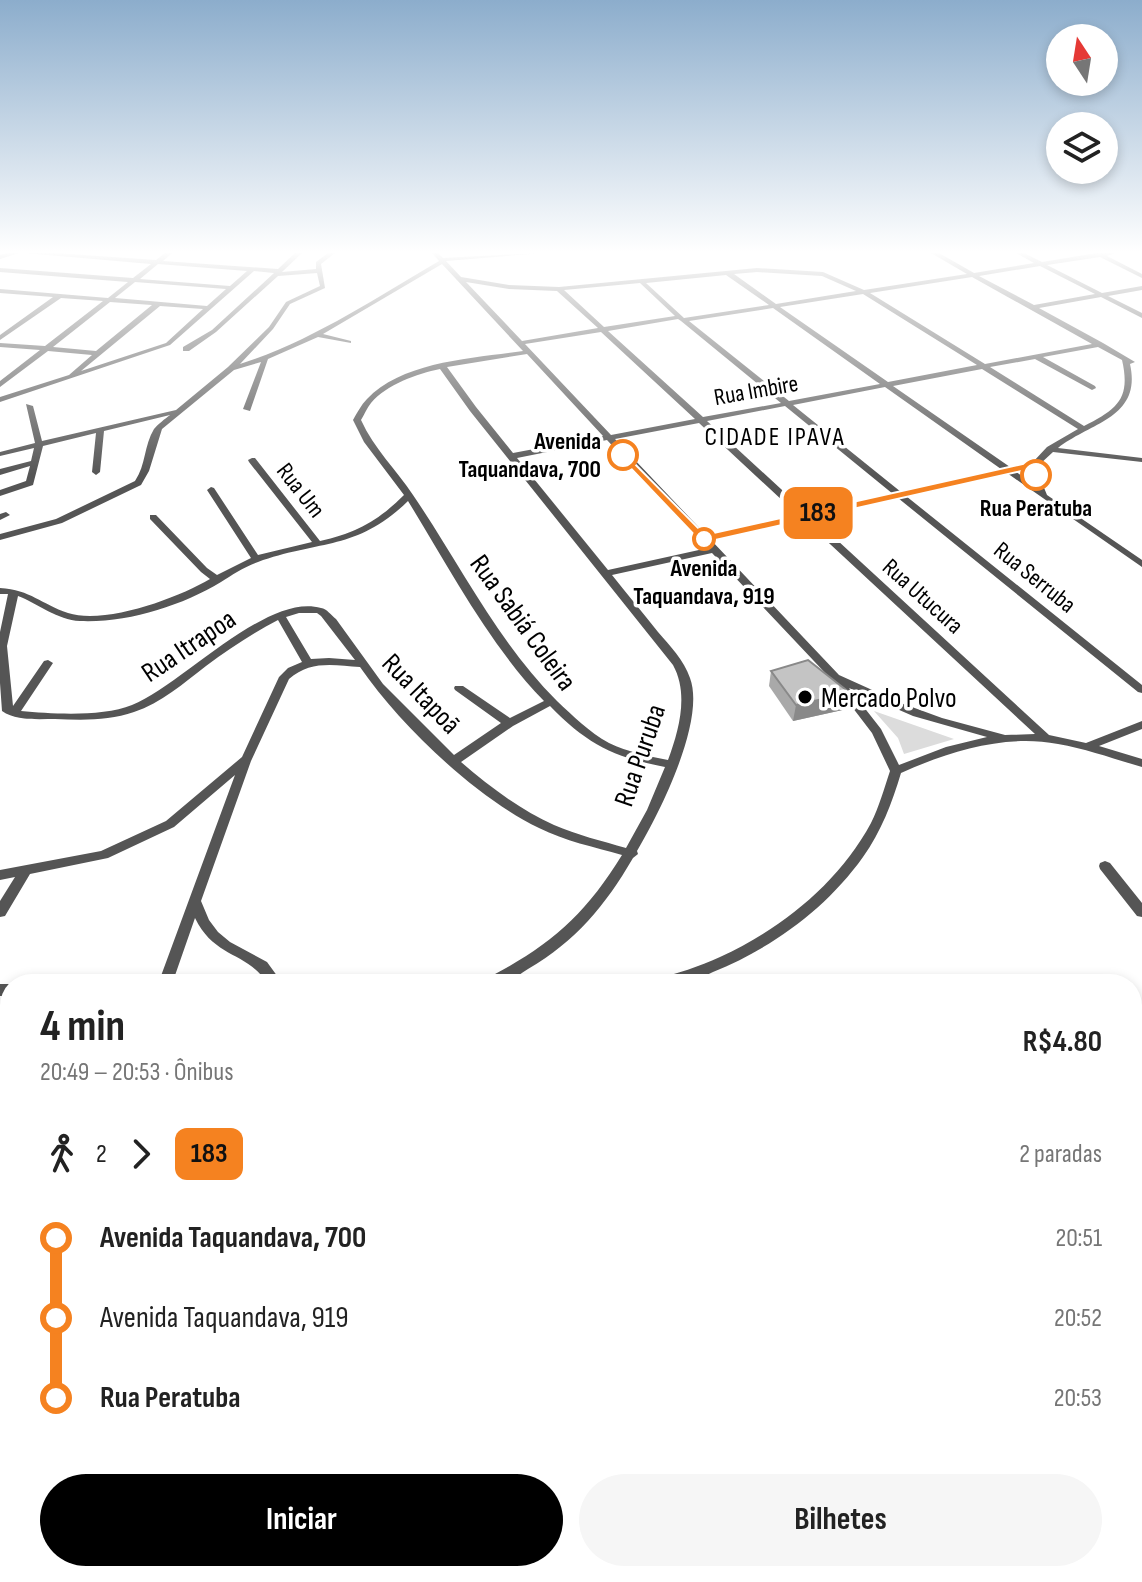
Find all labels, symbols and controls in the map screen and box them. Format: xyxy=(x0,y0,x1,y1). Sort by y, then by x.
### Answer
north arrow xyxy=(1046,24,1118,96)
map controls xyxy=(1046,24,1118,184)
button: layers xyxy=(1046,112,1118,184)
street label: Rua Imbire xyxy=(712,369,800,412)
district label: CIDADE IPAVA xyxy=(704,422,846,453)
place label: Avenida Taquandava, 700 xyxy=(458,427,601,484)
marker: Avenida Taquandava, 700 xyxy=(608,440,638,470)
street label: Rua Um xyxy=(270,457,331,523)
marker: Rua Peratuba xyxy=(1021,460,1051,490)
line badge: 183 xyxy=(772,487,864,539)
place label: Rua Peratuba xyxy=(980,494,1092,523)
text: 183 xyxy=(800,496,836,529)
marker: Avenida Taquandava, 919 xyxy=(693,528,715,550)
street label: Rua Serruba xyxy=(988,536,1082,619)
street label: Rua Sabiá Coleira xyxy=(463,549,583,697)
street label: Rua Utucura xyxy=(876,553,969,640)
place label: Avenida Taquandava, 919 xyxy=(633,554,775,611)
street label: Rua Itrapoa xyxy=(136,603,242,690)
street label: Rua Itapoã xyxy=(375,647,467,741)
place label: Mercado Polvo xyxy=(821,682,957,715)
marker: Mercado Polvo xyxy=(796,688,814,706)
street label: Rua Puruba xyxy=(608,700,673,811)
text: 4 min xyxy=(40,1000,125,1053)
text: R$4.80 xyxy=(1023,1024,1102,1060)
text: 20:49 – 20:53 · Ônibus xyxy=(40,1057,234,1088)
icon: walk xyxy=(40,1132,84,1176)
icon: forward xyxy=(119,1132,163,1176)
text: 183 xyxy=(191,1137,227,1170)
text: 2 xyxy=(96,1139,107,1170)
text: 2 paradas xyxy=(1019,1139,1102,1170)
text: Avenida Taquandava, 700 xyxy=(100,1220,366,1256)
text: 20:51 xyxy=(1056,1223,1102,1254)
text: Avenida Taquandava, 919 xyxy=(100,1300,348,1336)
text: 20:52 xyxy=(1054,1303,1102,1334)
text: Rua Peratuba xyxy=(100,1380,240,1416)
text: 20:53 xyxy=(1054,1383,1102,1414)
button: Iniciar xyxy=(40,1474,563,1566)
button: Bilhetes xyxy=(579,1474,1102,1566)

